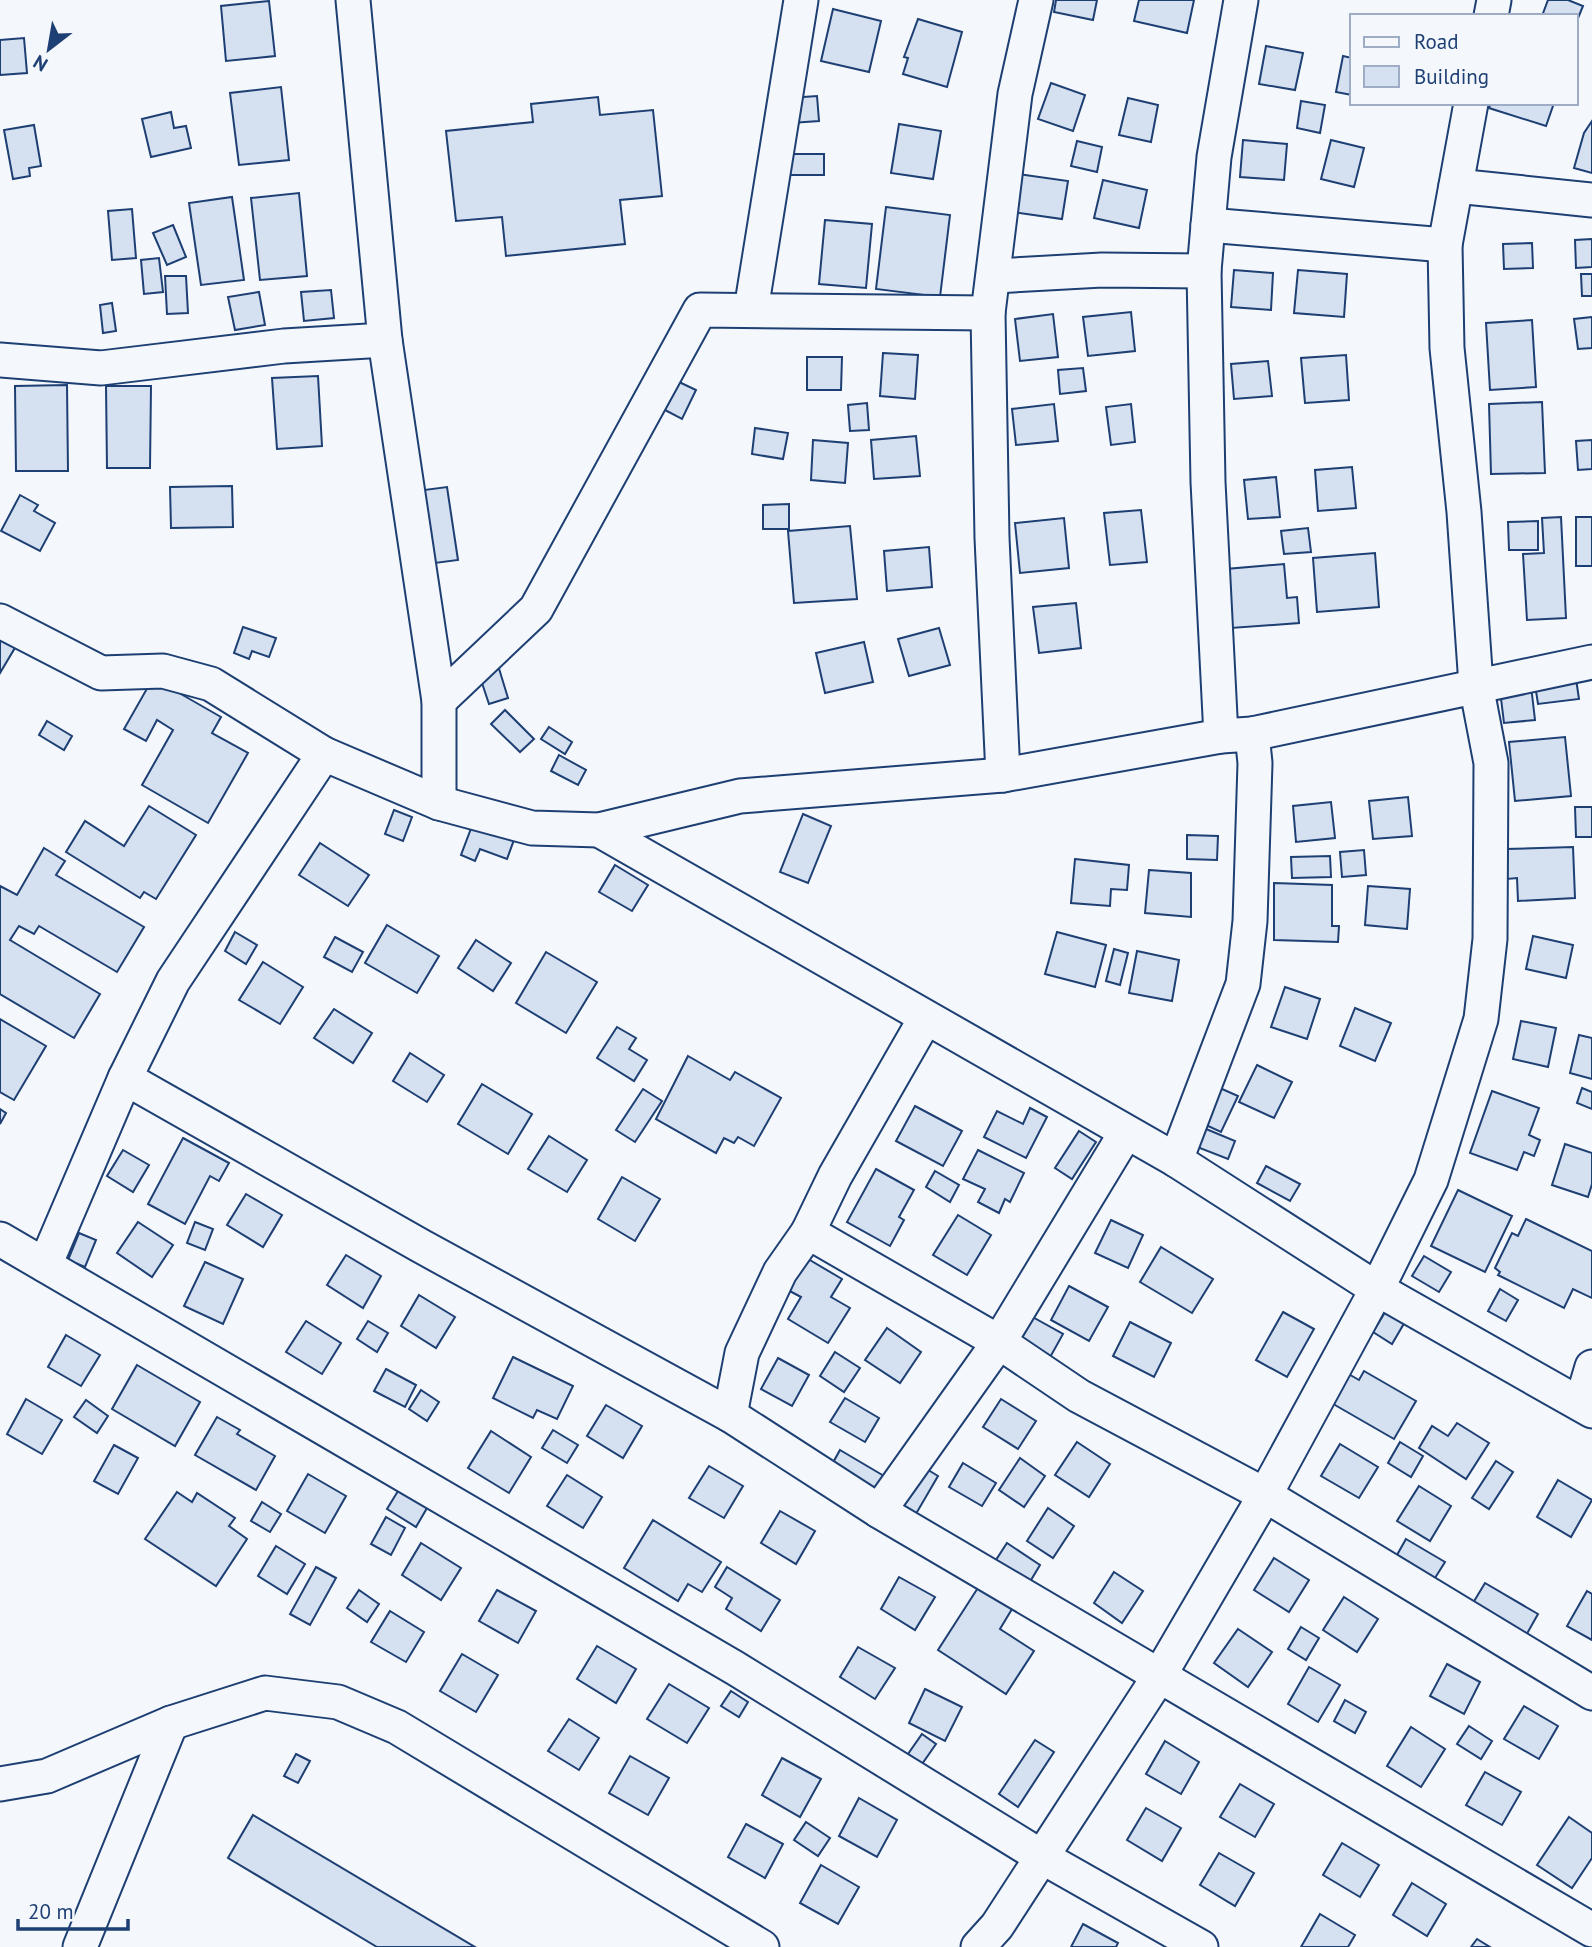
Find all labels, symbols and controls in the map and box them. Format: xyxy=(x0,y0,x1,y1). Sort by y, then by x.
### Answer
north arrow xyxy=(14,14,84,84)
legend xyxy=(1350,14,1578,105)
text: Road xyxy=(1414,28,1458,55)
text: N xyxy=(29,50,52,77)
text: Building xyxy=(1414,63,1489,90)
scale bar xyxy=(18,1888,128,1932)
text: 20 m xyxy=(28,1898,74,1925)

